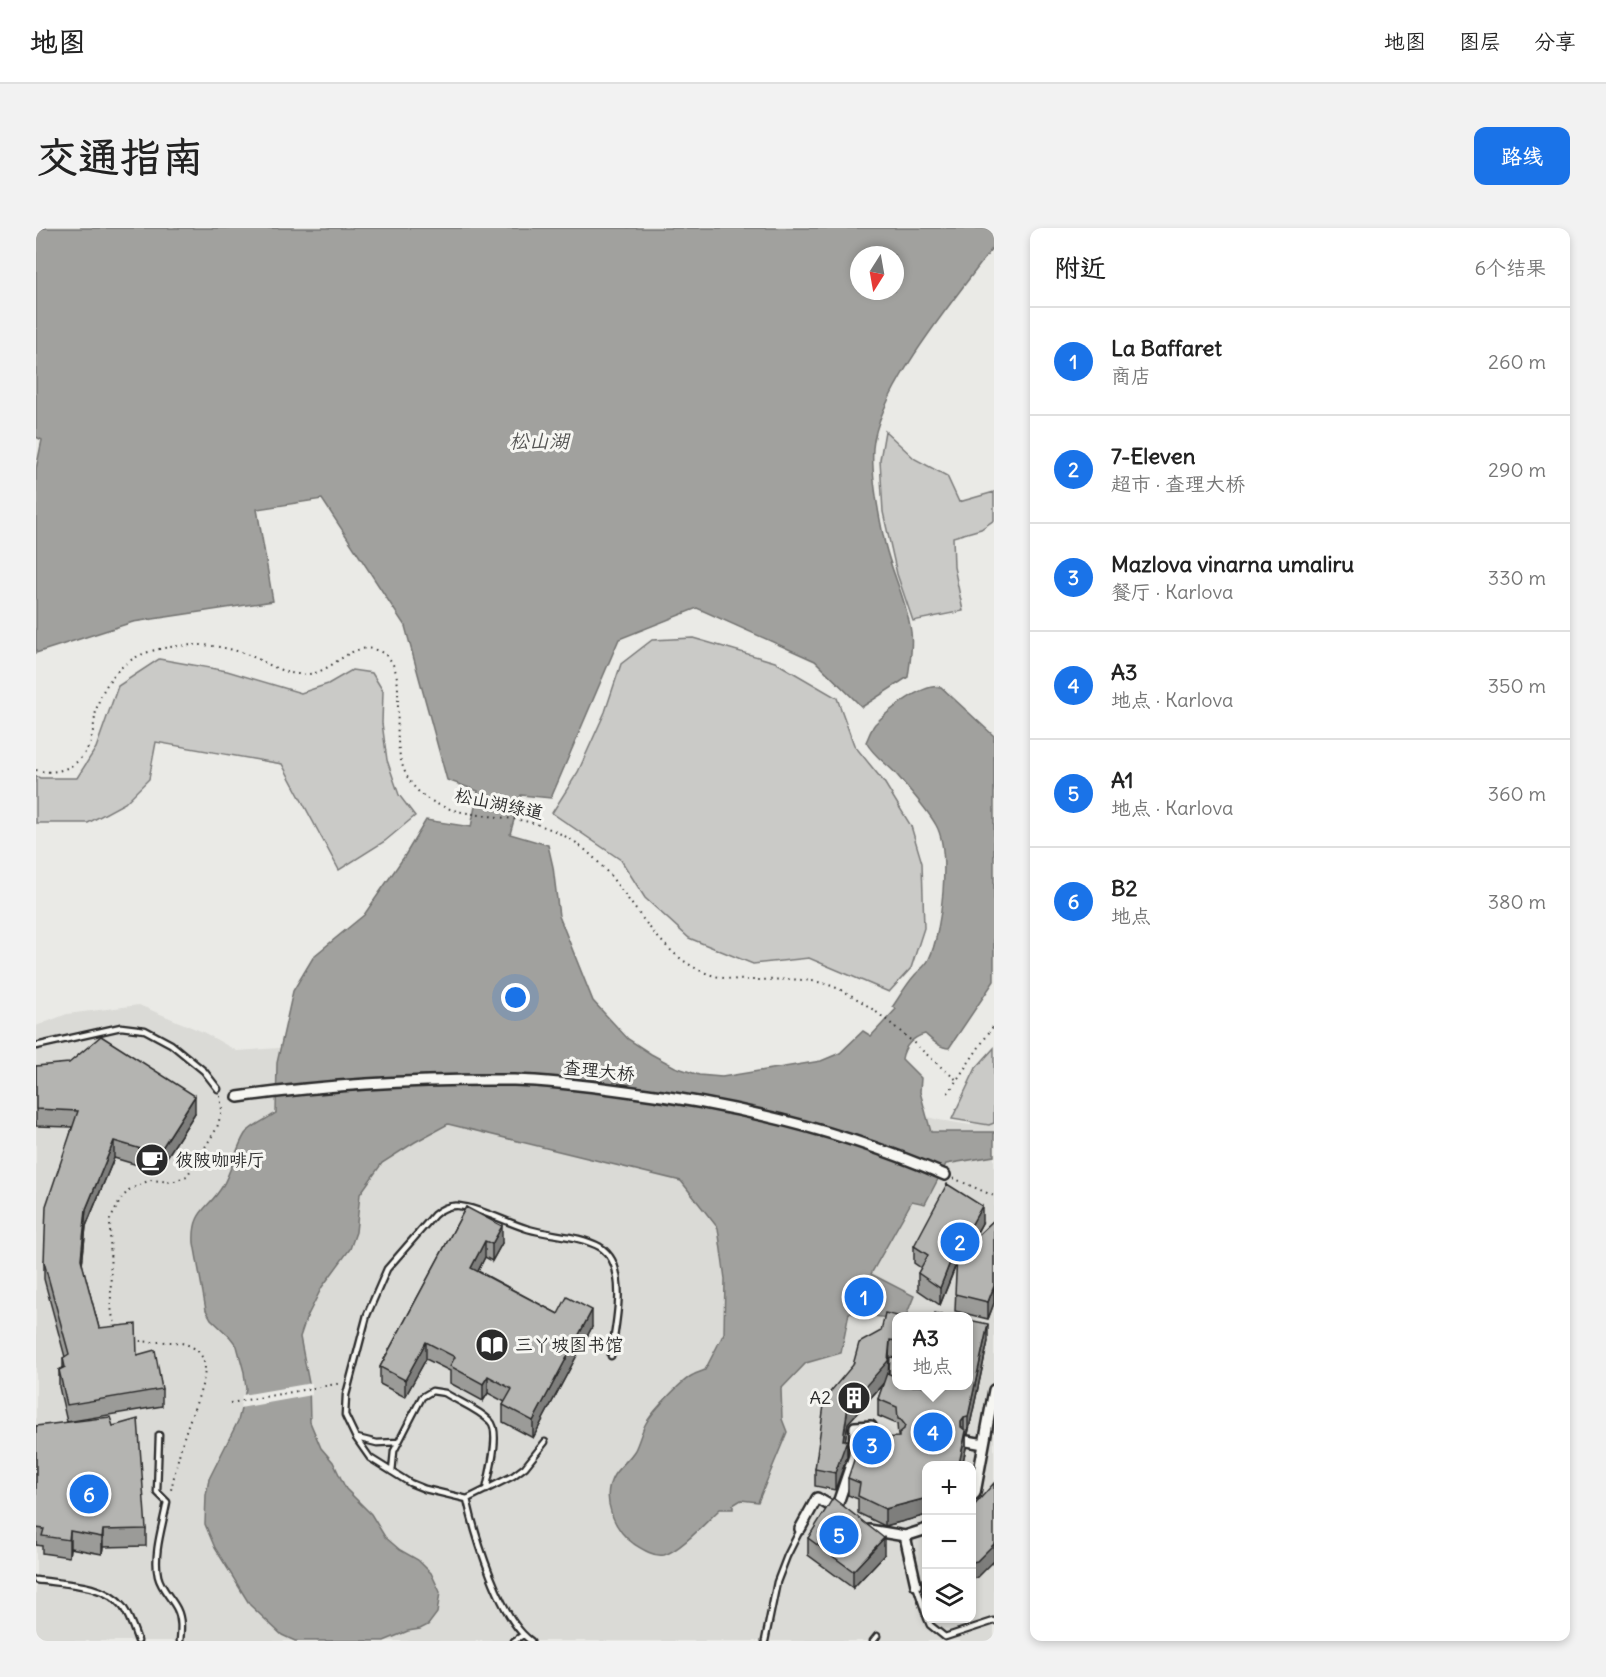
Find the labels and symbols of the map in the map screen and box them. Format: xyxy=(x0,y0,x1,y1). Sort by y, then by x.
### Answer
north arrow xyxy=(850,246,904,300)
water label: 松山湖 xyxy=(509,428,571,453)
street label: 松山湖绿道 xyxy=(453,783,546,824)
your location xyxy=(501,983,530,1012)
street label: 查理大桥 xyxy=(562,1055,636,1086)
cafe icon: 彼陂咖啡厅 xyxy=(134,1142,170,1178)
place label: 彼陂咖啡厅 xyxy=(175,1148,265,1171)
pin: 2 xyxy=(940,1220,980,1264)
pin: 1 xyxy=(844,1274,884,1320)
library icon: 三丫坡图书馆 xyxy=(474,1327,510,1363)
place label: 三丫坡图书馆 xyxy=(515,1333,623,1356)
building icon: A2 xyxy=(836,1380,872,1416)
place label: A2 xyxy=(810,1386,831,1409)
pin: 4 xyxy=(914,1410,952,1454)
pin: 3 xyxy=(852,1422,892,1468)
pin: 6 xyxy=(70,1472,108,1516)
pin: 5 xyxy=(820,1512,858,1558)

